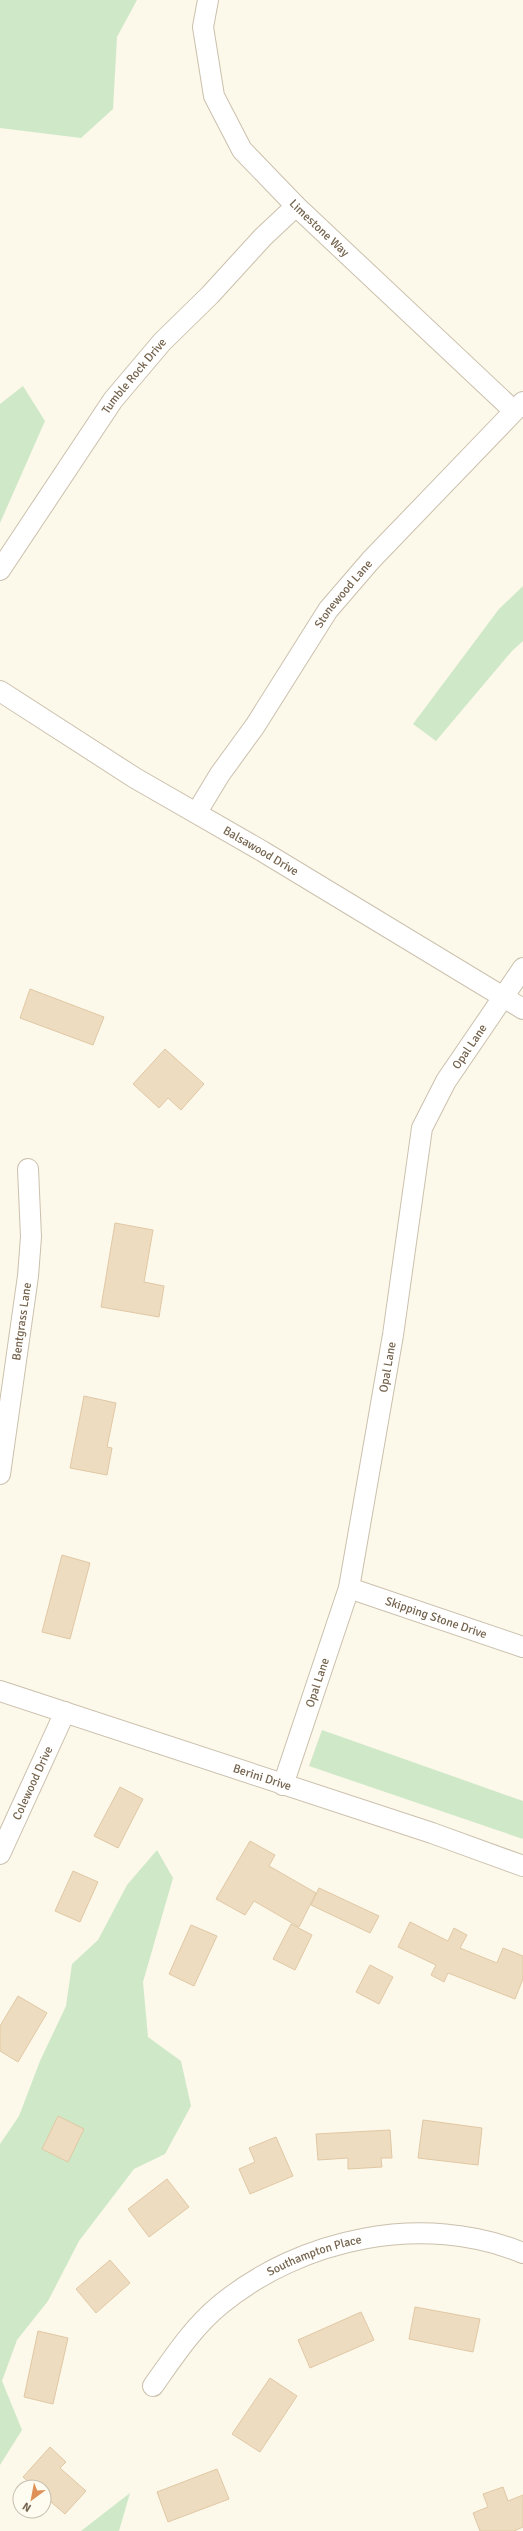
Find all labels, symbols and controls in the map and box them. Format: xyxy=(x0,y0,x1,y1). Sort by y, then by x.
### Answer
street label: Limestone Way xyxy=(286,196,352,260)
street label: Tumble Rock Drive xyxy=(99,335,170,417)
street label: Stonewood Lane xyxy=(311,557,376,631)
street label: Balsawood Drive xyxy=(220,823,301,879)
street label: Opal Lane xyxy=(449,1021,491,1072)
street label: Bentgrass Lane xyxy=(9,1282,35,1362)
street label: Opal Lane xyxy=(376,1341,400,1394)
street label: Skipping Stone Drive xyxy=(383,1594,489,1642)
street label: Opal Lane xyxy=(303,1656,333,1709)
street label: Colewood Drive xyxy=(10,1744,56,1823)
street label: Berini Drive xyxy=(231,1761,293,1794)
street label: Southampton Place xyxy=(264,2232,363,2280)
north arrow xyxy=(12,2479,52,2519)
text: N xyxy=(20,2500,34,2515)

